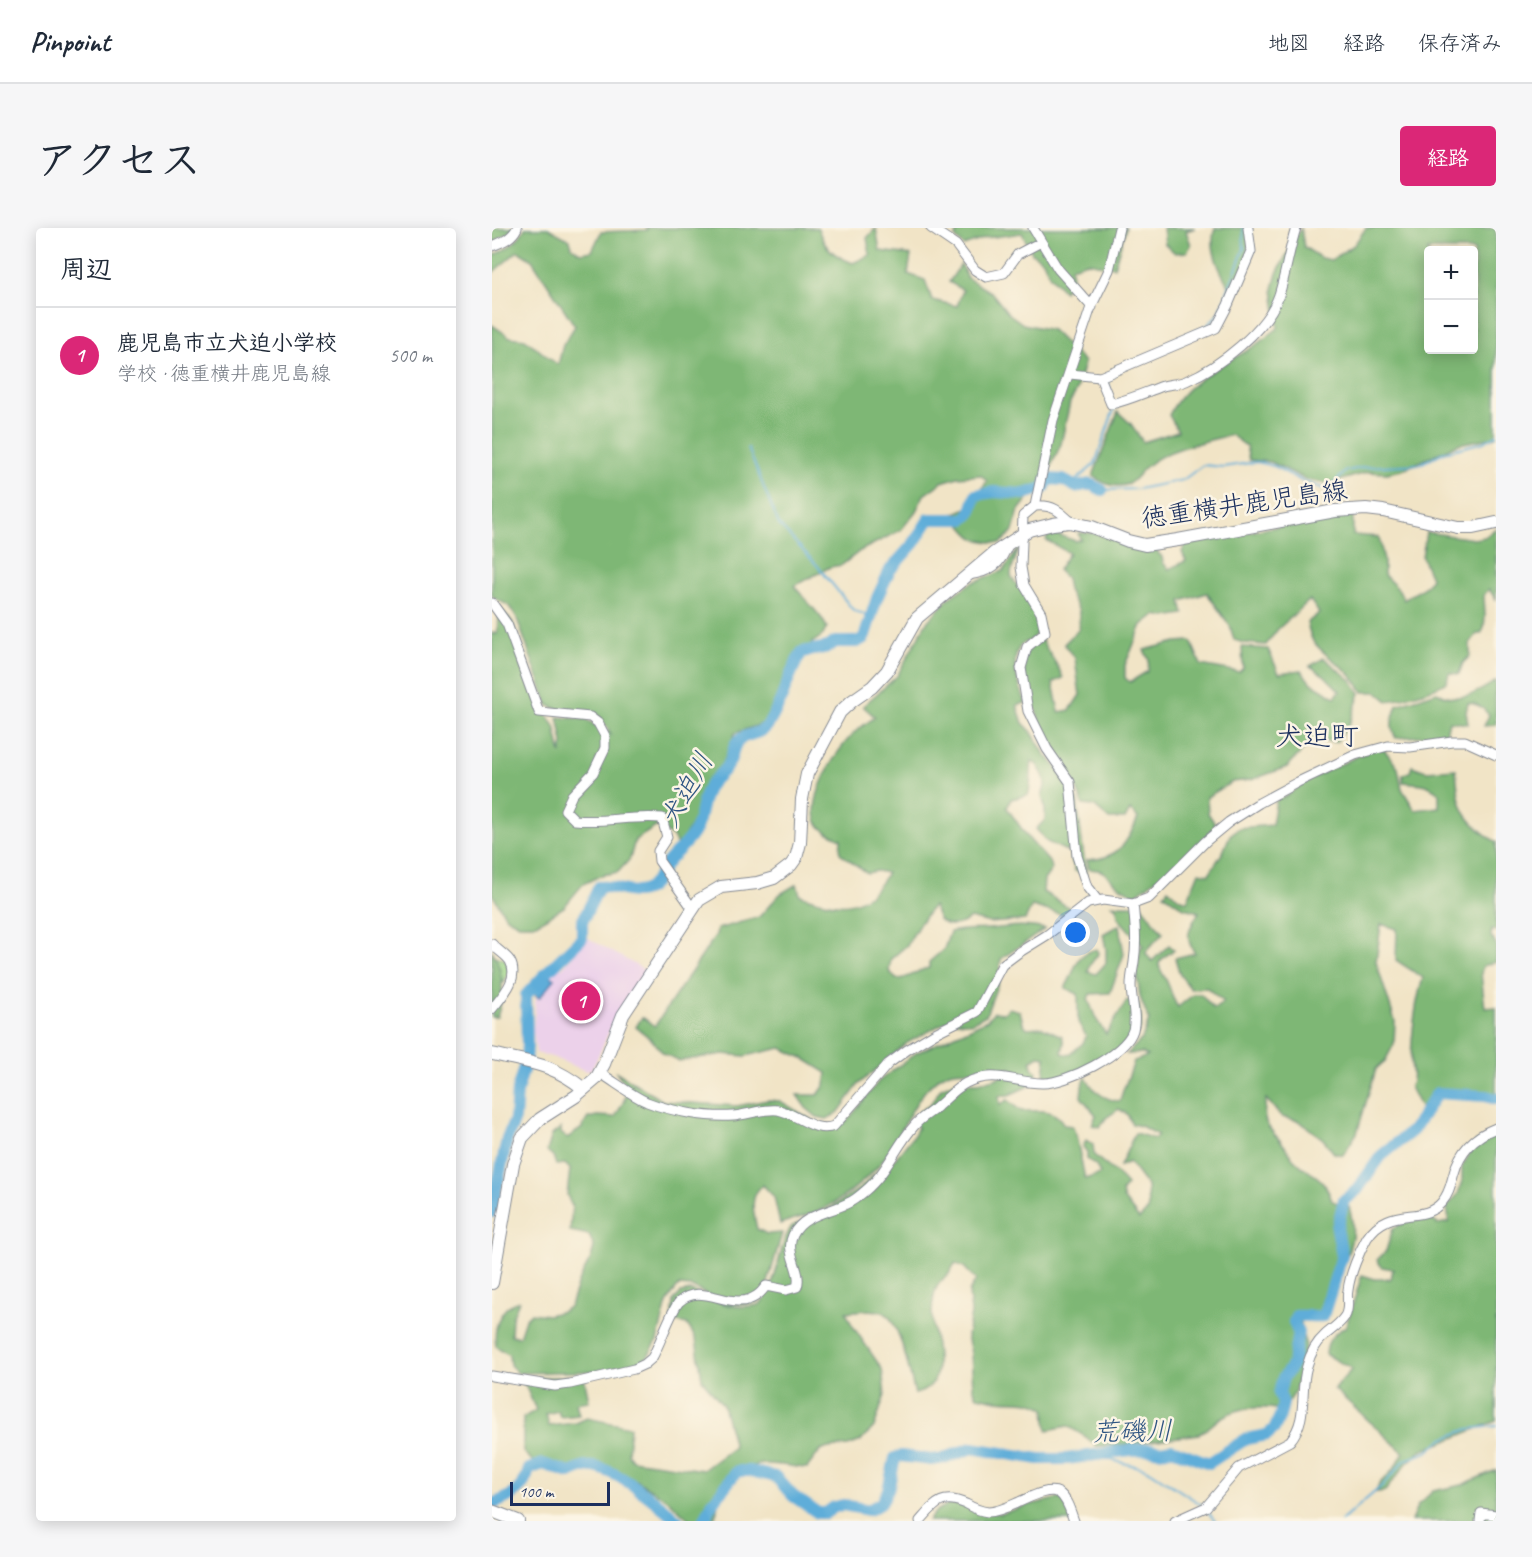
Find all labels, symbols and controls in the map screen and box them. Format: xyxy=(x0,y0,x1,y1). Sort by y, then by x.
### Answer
text: Pinpoint xyxy=(30,24,110,59)
text: 地図 xyxy=(1268,30,1310,56)
text: 経路 xyxy=(1343,30,1385,56)
text: 保存済み xyxy=(1418,30,1502,56)
button: 経路 xyxy=(1400,126,1496,186)
text: アクセス xyxy=(36,134,201,187)
map controls xyxy=(1424,246,1478,354)
button: + xyxy=(1424,246,1478,300)
text: 周辺 xyxy=(60,253,112,286)
button: − xyxy=(1424,300,1478,354)
text: 鹿児島市立犬迫小学校 xyxy=(117,329,337,357)
text: 1 xyxy=(75,343,84,368)
text: 500 m xyxy=(389,343,432,368)
text: 学校 · 徳重横井鹿児島線 xyxy=(117,361,330,386)
street label: 徳重横井鹿児島線 xyxy=(1139,473,1349,535)
district label: 犬迫町 xyxy=(1275,718,1359,753)
water label: 犬迫川 xyxy=(651,746,721,834)
your location xyxy=(1061,918,1090,947)
pin: 1 xyxy=(562,978,601,1024)
water label: 荒磯川 xyxy=(1091,1413,1173,1449)
scale bar xyxy=(510,1479,610,1506)
text: 100 m xyxy=(519,1482,553,1502)

